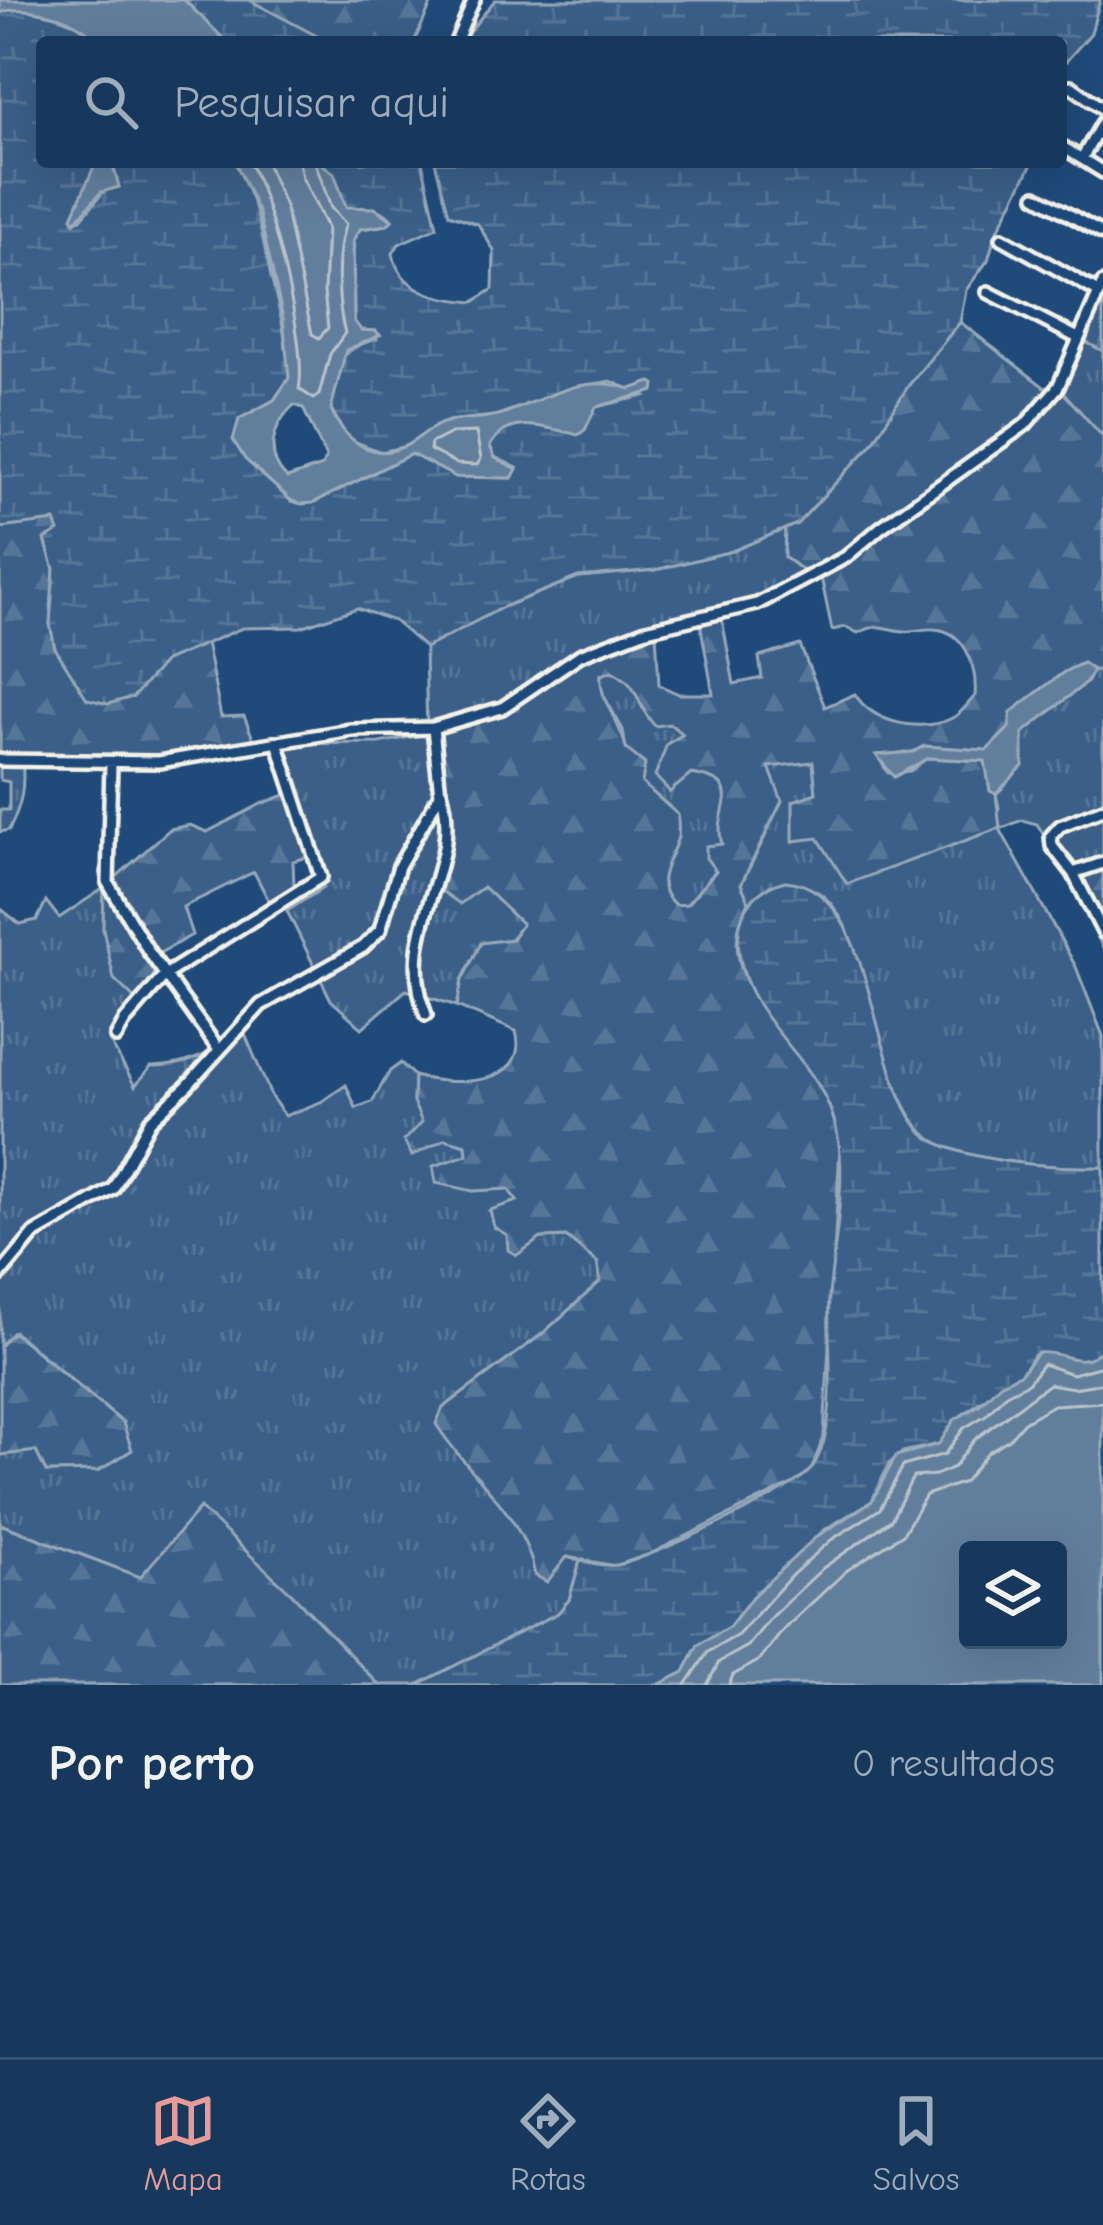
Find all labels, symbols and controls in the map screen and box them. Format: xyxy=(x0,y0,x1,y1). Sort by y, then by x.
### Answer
search box xyxy=(36,36,1067,168)
icon: search xyxy=(78,69,144,135)
text: Pesquisar aqui xyxy=(174,76,449,128)
map controls xyxy=(959,1541,1067,1649)
button: layers xyxy=(959,1541,1067,1649)
text: Por perto xyxy=(48,1734,255,1793)
text: 0 resultados xyxy=(852,1741,1055,1786)
tab: Mapa xyxy=(144,2088,223,2198)
tab: Rotas xyxy=(510,2088,586,2198)
tab: Salvos xyxy=(873,2088,959,2198)

